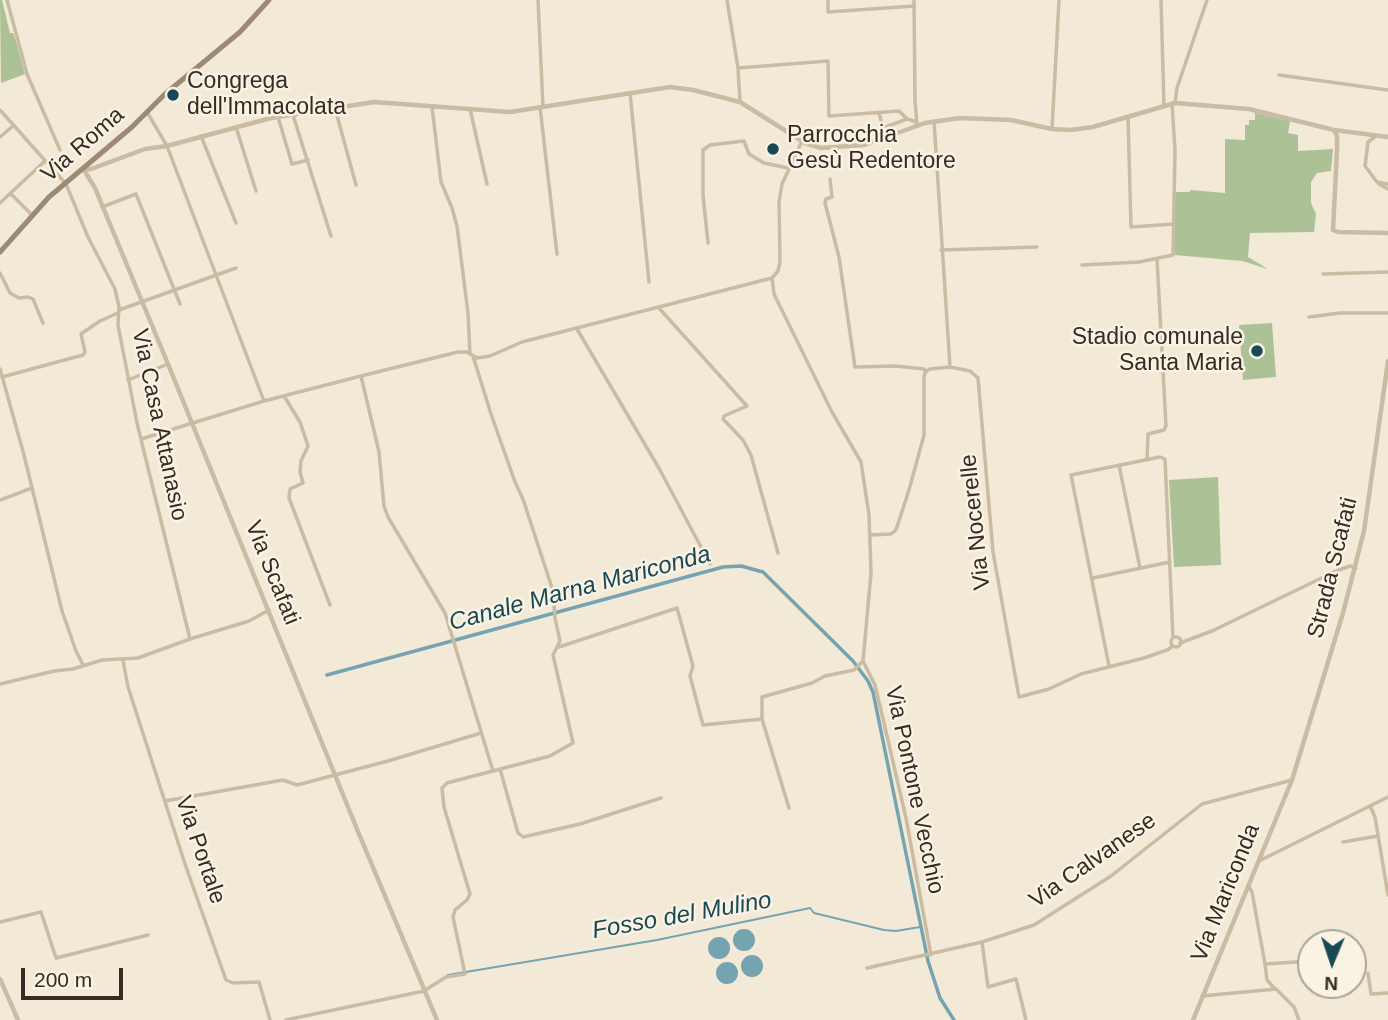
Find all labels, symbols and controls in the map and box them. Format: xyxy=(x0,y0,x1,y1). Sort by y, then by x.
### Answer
place label: Congrega dell'Immacolata xyxy=(187,68,346,122)
marker: Congrega dell'Immacolata xyxy=(165,87,181,103)
street label: Via Roma xyxy=(36,102,130,188)
place label: Parrocchia Gesù Redentore xyxy=(787,122,956,176)
marker: Parrocchia Gesù Redentore xyxy=(765,141,781,157)
place label: Stadio comunale Santa Maria xyxy=(1072,324,1243,378)
street label: Via Casa Attanasio xyxy=(125,327,193,523)
marker: Stadio comunale Santa Maria xyxy=(1249,343,1265,359)
street label: Via Nocerelle xyxy=(955,453,997,591)
street label: Strada Scafati xyxy=(1302,495,1364,641)
street label: Via Scafati xyxy=(239,517,305,629)
water label: Canale Marna Mariconda xyxy=(446,540,714,638)
street label: Via Pontone Vecchio xyxy=(878,684,950,896)
street label: Via Portale xyxy=(169,793,231,907)
street label: Via Calvanese xyxy=(1025,807,1161,915)
street label: Via Mariconda xyxy=(1186,820,1266,966)
water label: Fosso del Mulino xyxy=(590,886,774,946)
north arrow xyxy=(1297,929,1367,999)
scale bar xyxy=(24,954,126,998)
text: 200 m xyxy=(34,968,92,991)
text: N xyxy=(1324,973,1339,994)

